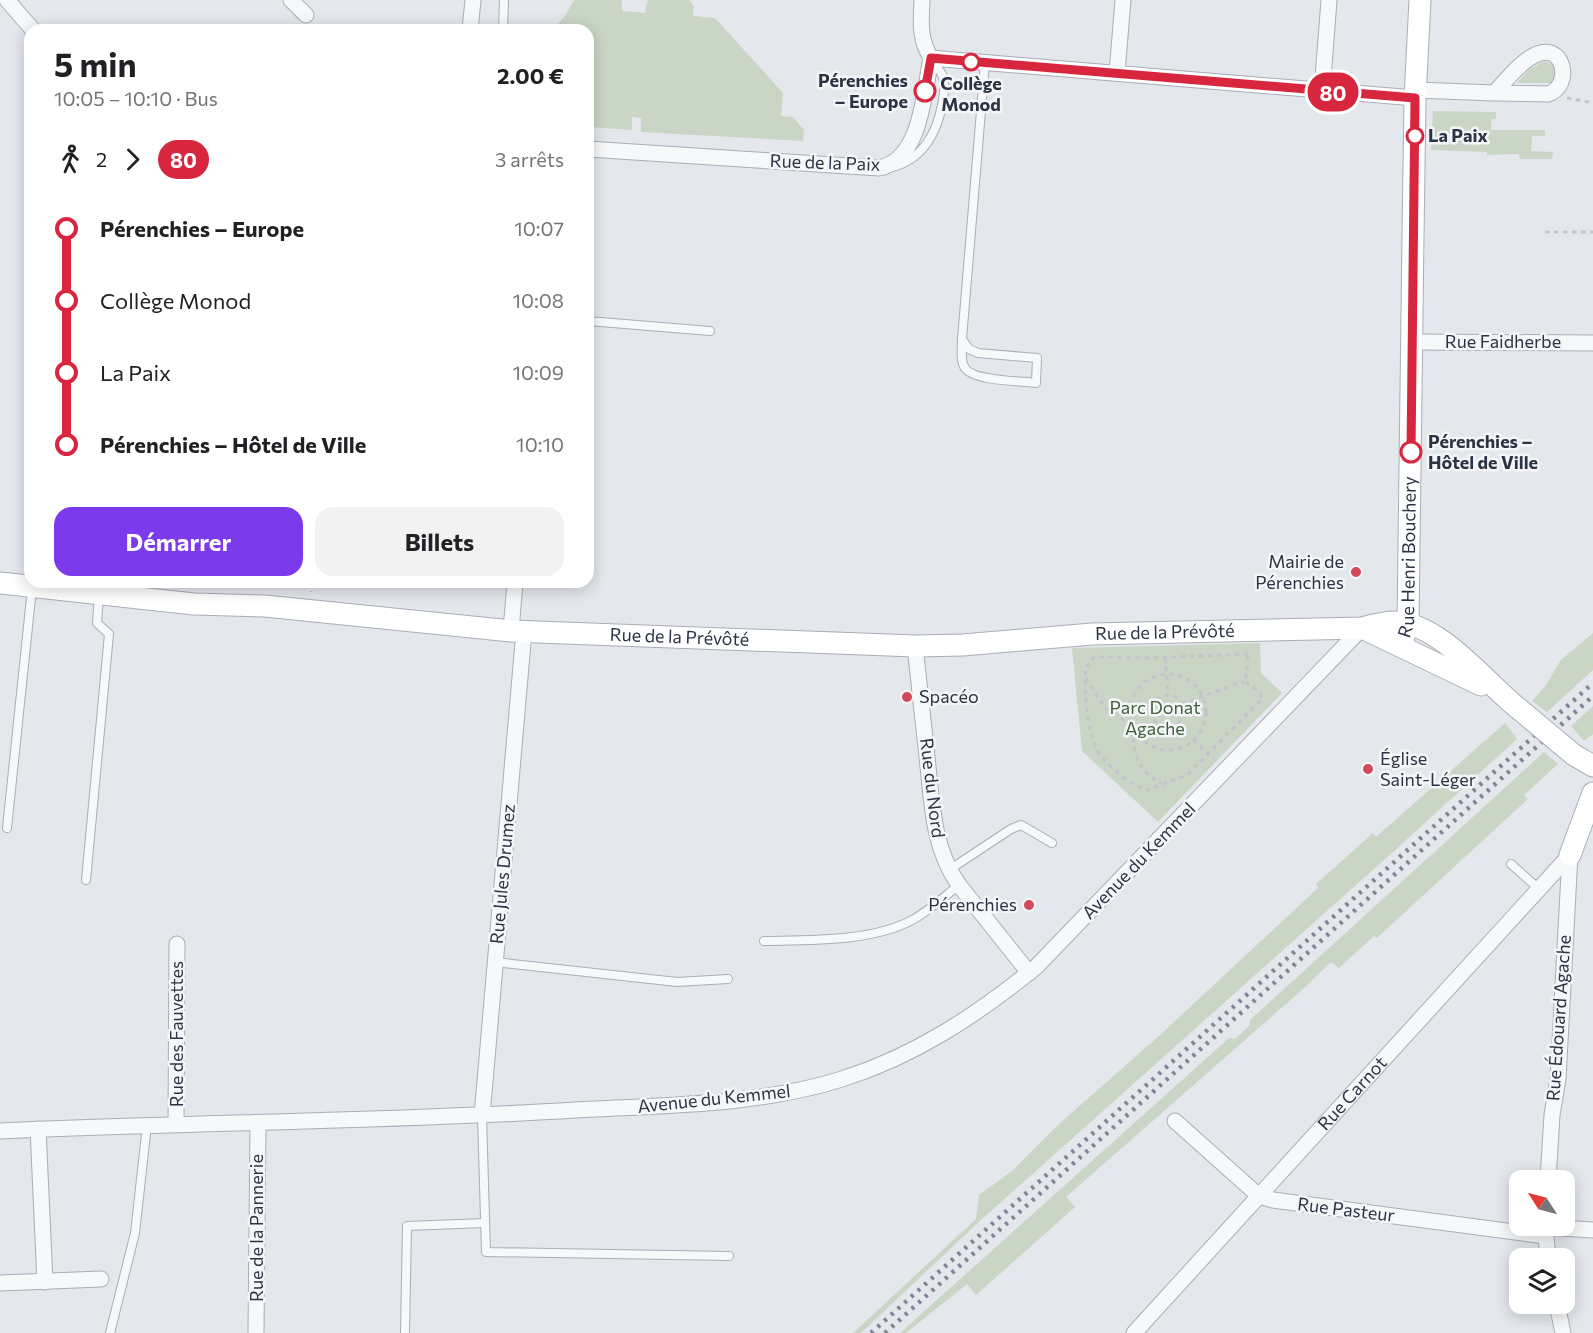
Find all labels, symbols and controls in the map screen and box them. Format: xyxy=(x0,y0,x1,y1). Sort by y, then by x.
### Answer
text: 5 min xyxy=(54,43,137,84)
marker: Collège Monod xyxy=(962,53,980,71)
text: 2.00 € xyxy=(497,62,564,89)
place label: Pérenchies – Europe xyxy=(818,69,908,112)
place label: Collège Monod xyxy=(940,72,1002,115)
line badge: 80 xyxy=(1306,72,1360,112)
marker: Pérenchies – Europe xyxy=(914,80,936,102)
text: 80 xyxy=(1320,80,1346,105)
text: 10:05 – 10:10 · Bus xyxy=(54,86,218,110)
place label: La Paix xyxy=(1428,124,1488,146)
marker: La Paix xyxy=(1406,127,1424,145)
icon: walk xyxy=(54,143,87,176)
icon: forward xyxy=(116,143,149,176)
text: 2 xyxy=(96,147,107,171)
text: 80 xyxy=(170,147,197,172)
text: 3 arrêts xyxy=(495,147,564,171)
street label: Rue de la Paix xyxy=(769,149,881,175)
text: Pérenchies – Europe xyxy=(100,215,304,242)
text: 10:07 xyxy=(514,216,564,240)
text: Collège Monod xyxy=(100,287,251,314)
text: 10:08 xyxy=(512,288,564,312)
street label: Rue Faidherbe xyxy=(1445,330,1561,352)
text: La Paix xyxy=(100,359,171,386)
text: 10:09 xyxy=(512,360,564,384)
place label: Pérenchies – Hôtel de Ville xyxy=(1428,430,1538,473)
text: Pérenchies – Hôtel de Ville xyxy=(100,431,366,458)
text: 10:10 xyxy=(516,432,564,456)
marker: Pérenchies – Hôtel de Ville xyxy=(1400,441,1422,463)
street label: Rue Henri Bouchery xyxy=(1392,476,1420,640)
button: Démarrer xyxy=(54,507,303,576)
button: Billets xyxy=(315,507,564,576)
place label: Mairie de Pérenchies xyxy=(1255,550,1344,593)
marker: Mairie de Pérenchies xyxy=(1349,565,1363,579)
street label: Rue de la Prévôté xyxy=(1095,619,1235,644)
street label: Rue de la Prévôté xyxy=(609,623,750,650)
place label: Spacéo xyxy=(919,685,979,707)
marker: Spacéo xyxy=(900,690,914,704)
park label: Parc Donat Agache xyxy=(1109,696,1201,739)
street label: Rue du Nord xyxy=(916,737,950,839)
place label: Église Saint-Léger xyxy=(1380,747,1476,790)
marker: Église Saint-Léger xyxy=(1361,762,1375,776)
street label: Avenue du Kemmel xyxy=(1077,797,1200,923)
street label: Rue Jules Drumez xyxy=(485,803,519,945)
place label: Pérenchies xyxy=(928,893,1017,915)
marker: Pérenchies xyxy=(1022,898,1036,912)
street label: Rue Édouard Agache xyxy=(1541,934,1575,1102)
street label: Rue des Fauvettes xyxy=(165,961,187,1107)
street label: Rue Carnot xyxy=(1312,1051,1391,1134)
street label: Avenue du Kemmel xyxy=(636,1079,792,1117)
street label: Rue de la Pannerie xyxy=(245,1154,267,1302)
north arrow xyxy=(1509,1170,1575,1236)
map controls xyxy=(1509,1170,1575,1314)
street label: Rue Pasteur xyxy=(1296,1192,1396,1226)
button: layers xyxy=(1509,1248,1575,1314)

